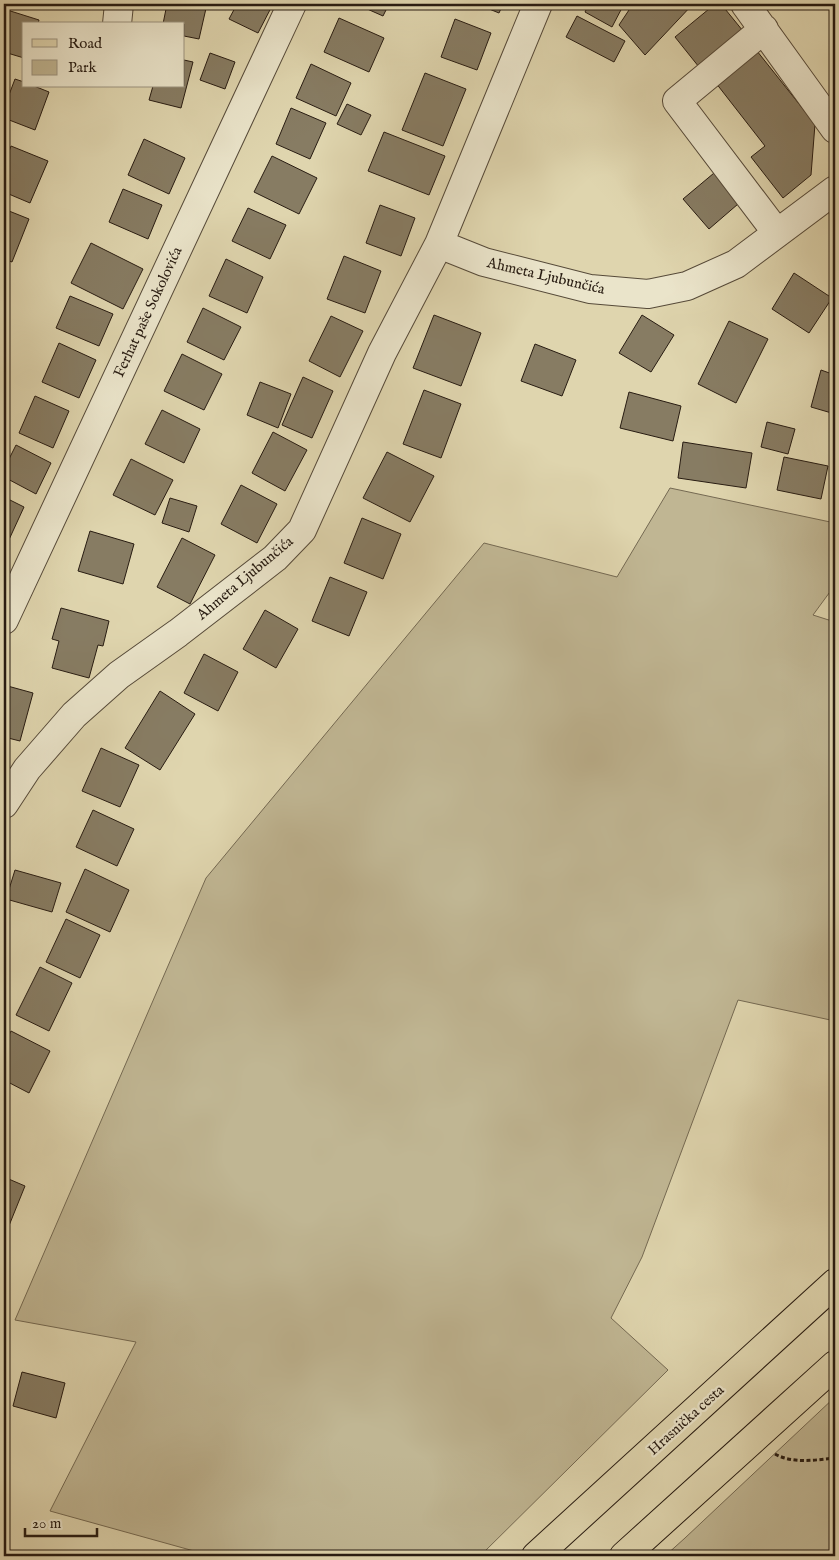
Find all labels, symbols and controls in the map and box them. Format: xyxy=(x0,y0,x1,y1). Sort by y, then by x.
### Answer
legend xyxy=(22,22,185,88)
text: Road xyxy=(68,34,103,53)
text: Park xyxy=(68,58,98,77)
street label: Ferhat paše Sokolovića xyxy=(109,243,187,380)
street label: Ahmeta Ljubunčića xyxy=(484,253,607,299)
street label: Ahmeta Ljubunčića xyxy=(192,532,298,625)
street label: Hrasnička cesta xyxy=(644,1380,729,1459)
scale bar xyxy=(25,1505,98,1537)
text: 20 m xyxy=(32,1514,62,1533)

